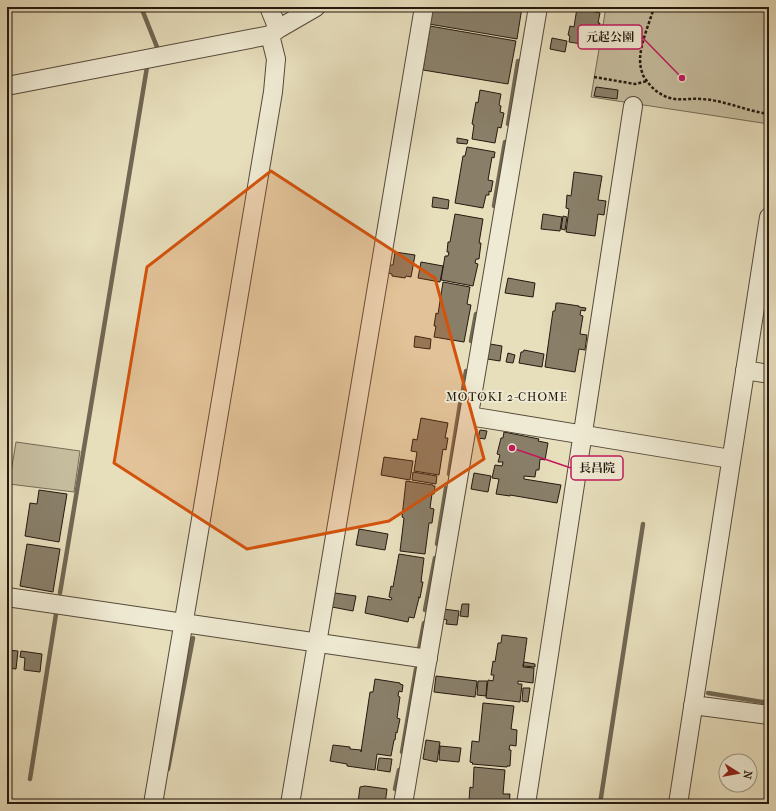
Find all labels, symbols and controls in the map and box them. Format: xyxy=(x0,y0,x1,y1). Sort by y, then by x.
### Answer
callout: 元起公園 xyxy=(578,25,642,49)
text: 元起公園 xyxy=(586,30,634,44)
district label: MOTOKI 2-CHOME xyxy=(446,390,568,404)
callout: 長昌院 xyxy=(571,456,623,480)
text: 長昌院 xyxy=(579,461,615,475)
north arrow xyxy=(718,753,758,793)
text: N xyxy=(740,769,755,781)

